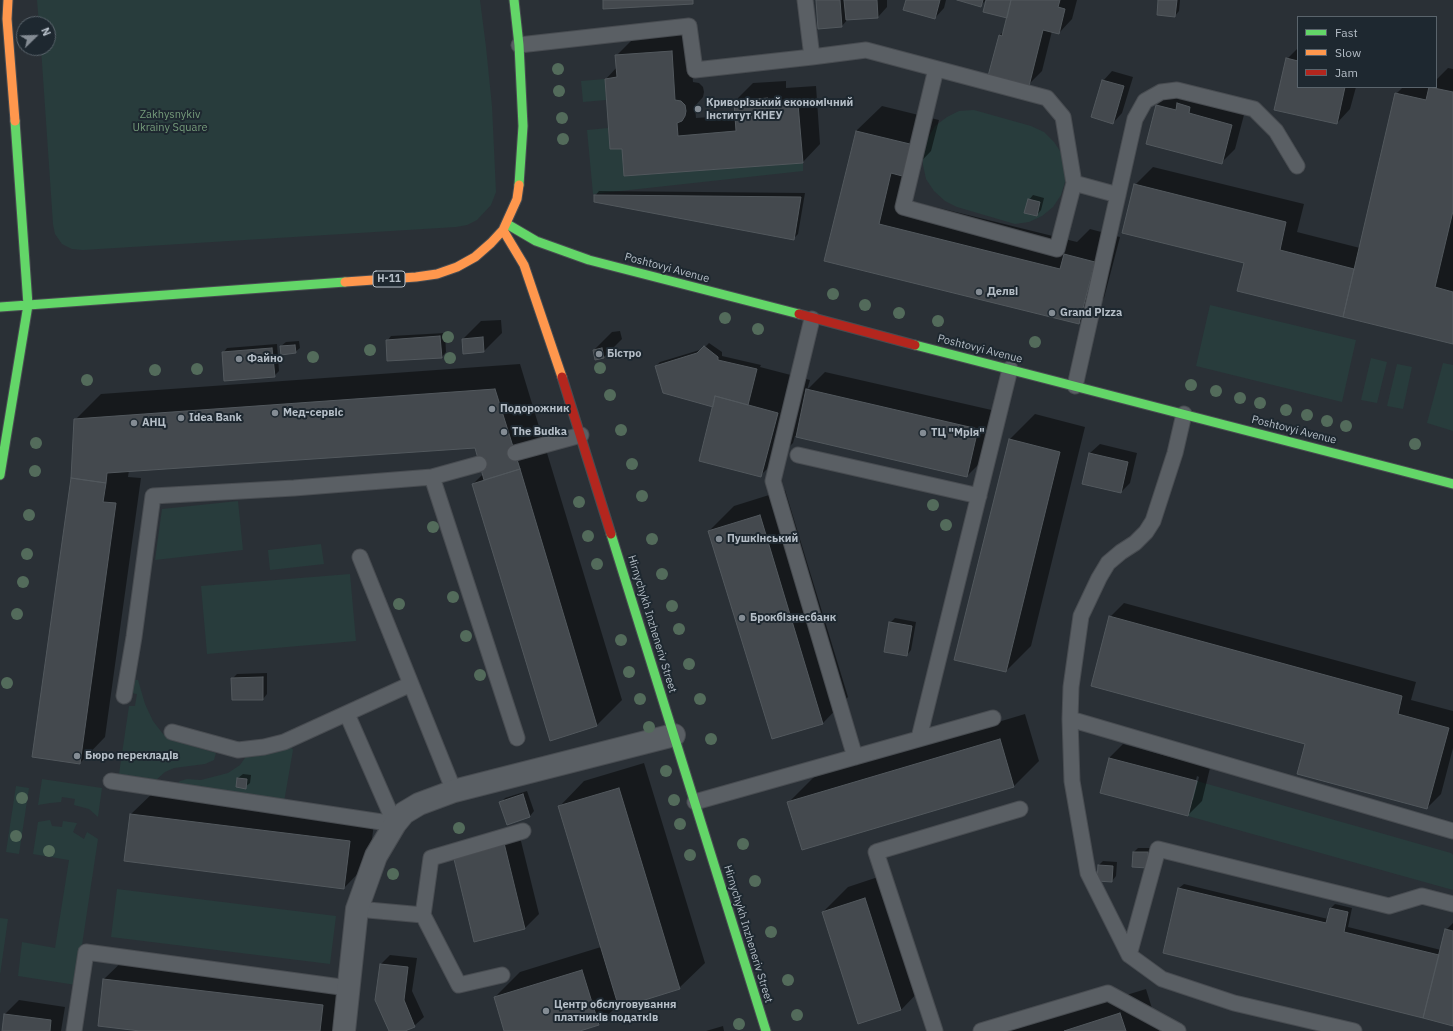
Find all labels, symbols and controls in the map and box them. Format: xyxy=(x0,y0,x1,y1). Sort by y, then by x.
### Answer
north arrow xyxy=(16,16,56,56)
legend xyxy=(1297,16,1437,88)
text: N xyxy=(38,25,54,38)
text: Fast xyxy=(1335,25,1358,40)
text: Slow xyxy=(1335,45,1361,60)
text: Jam xyxy=(1335,65,1358,80)
place label: Криворізький економічний інститут КНЕУ xyxy=(706,96,853,122)
marker: Криворізький економічний інститут КНЕУ xyxy=(693,104,703,114)
park label: Zakhysnykiv Ukrainy Square xyxy=(132,108,208,134)
street label: Poshtovyi Avenue xyxy=(623,250,711,286)
road number: Н-11 xyxy=(373,271,405,287)
place label: Делві xyxy=(987,285,1018,299)
marker: Делві xyxy=(974,287,984,297)
place label: Grand Pizza xyxy=(1060,306,1122,320)
marker: Grand Pizza xyxy=(1047,308,1057,318)
street label: Poshtovyi Avenue xyxy=(936,332,1024,366)
place label: Бістро xyxy=(607,347,641,361)
marker: Бістро xyxy=(594,349,604,359)
place label: Файно xyxy=(247,352,283,366)
marker: Файно xyxy=(234,354,244,364)
place label: Подорожник xyxy=(500,402,570,416)
marker: Подорожник xyxy=(487,404,497,414)
place label: Мед-сервіс xyxy=(283,406,343,420)
marker: Мед-сервіс xyxy=(270,408,280,418)
place label: Idea Bank xyxy=(189,411,242,425)
marker: Idea Bank xyxy=(176,413,186,423)
street label: Poshtovyi Avenue xyxy=(1250,413,1338,447)
place label: АНЦ xyxy=(142,416,166,430)
marker: АНЦ xyxy=(129,418,139,428)
place label: The Budka xyxy=(512,425,567,439)
place label: ТЦ "Мрія" xyxy=(931,426,985,440)
marker: The Budka xyxy=(499,427,509,437)
marker: ТЦ "Мрія" xyxy=(918,428,928,438)
place label: Пушкінський xyxy=(727,532,798,546)
marker: Пушкінський xyxy=(714,534,724,544)
street label: Hirnychykh Inzheneriv Street xyxy=(625,554,679,694)
place label: Брокбізнесбанк xyxy=(750,611,836,625)
marker: Брокбізнесбанк xyxy=(737,613,747,623)
place label: Бюро перекладів xyxy=(85,749,179,763)
marker: Бюро перекладів xyxy=(72,751,82,761)
street label: Hirnychykh Inzheneriv Street xyxy=(721,864,775,1004)
place label: Центр обслуговування платників податків xyxy=(554,998,676,1024)
marker: Центр обслуговування платників податків xyxy=(541,1006,551,1016)

